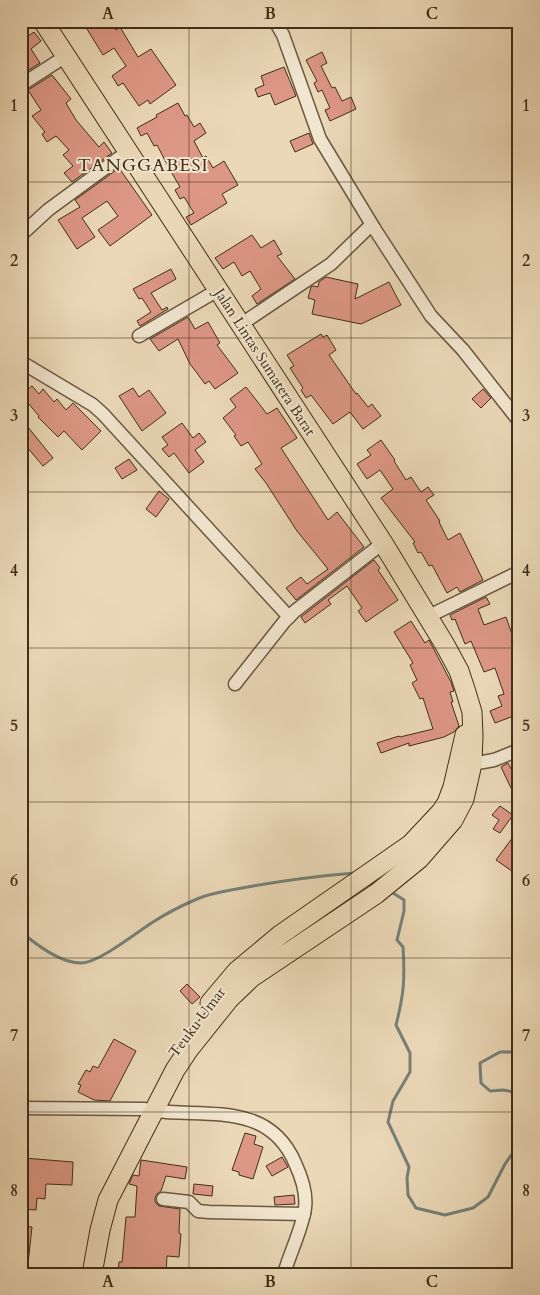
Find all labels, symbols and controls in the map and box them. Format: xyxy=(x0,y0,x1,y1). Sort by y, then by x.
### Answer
text: A xyxy=(102,3,114,25)
text: B xyxy=(264,3,276,25)
text: C xyxy=(426,3,438,25)
text: 1 xyxy=(10,95,18,117)
text: 1 xyxy=(522,95,530,117)
district label: TANGGABESI xyxy=(77,153,209,178)
text: 2 xyxy=(10,250,18,272)
text: 2 xyxy=(522,250,530,272)
street label: Jalan Lintas Sumatera Barat xyxy=(209,283,320,440)
text: 3 xyxy=(10,405,18,427)
text: 3 xyxy=(522,405,530,427)
text: 4 xyxy=(10,560,18,582)
text: 4 xyxy=(522,560,530,582)
text: 5 xyxy=(10,715,18,737)
text: 5 xyxy=(522,715,530,737)
text: 6 xyxy=(10,870,18,892)
text: 6 xyxy=(522,870,530,892)
street label: Teuku Umar xyxy=(164,982,230,1061)
text: 7 xyxy=(10,1025,18,1047)
text: 7 xyxy=(522,1025,530,1047)
text: 8 xyxy=(10,1180,18,1202)
text: 8 xyxy=(522,1180,530,1202)
text: A xyxy=(102,1271,114,1293)
text: B xyxy=(264,1271,276,1293)
text: C xyxy=(426,1271,438,1293)

